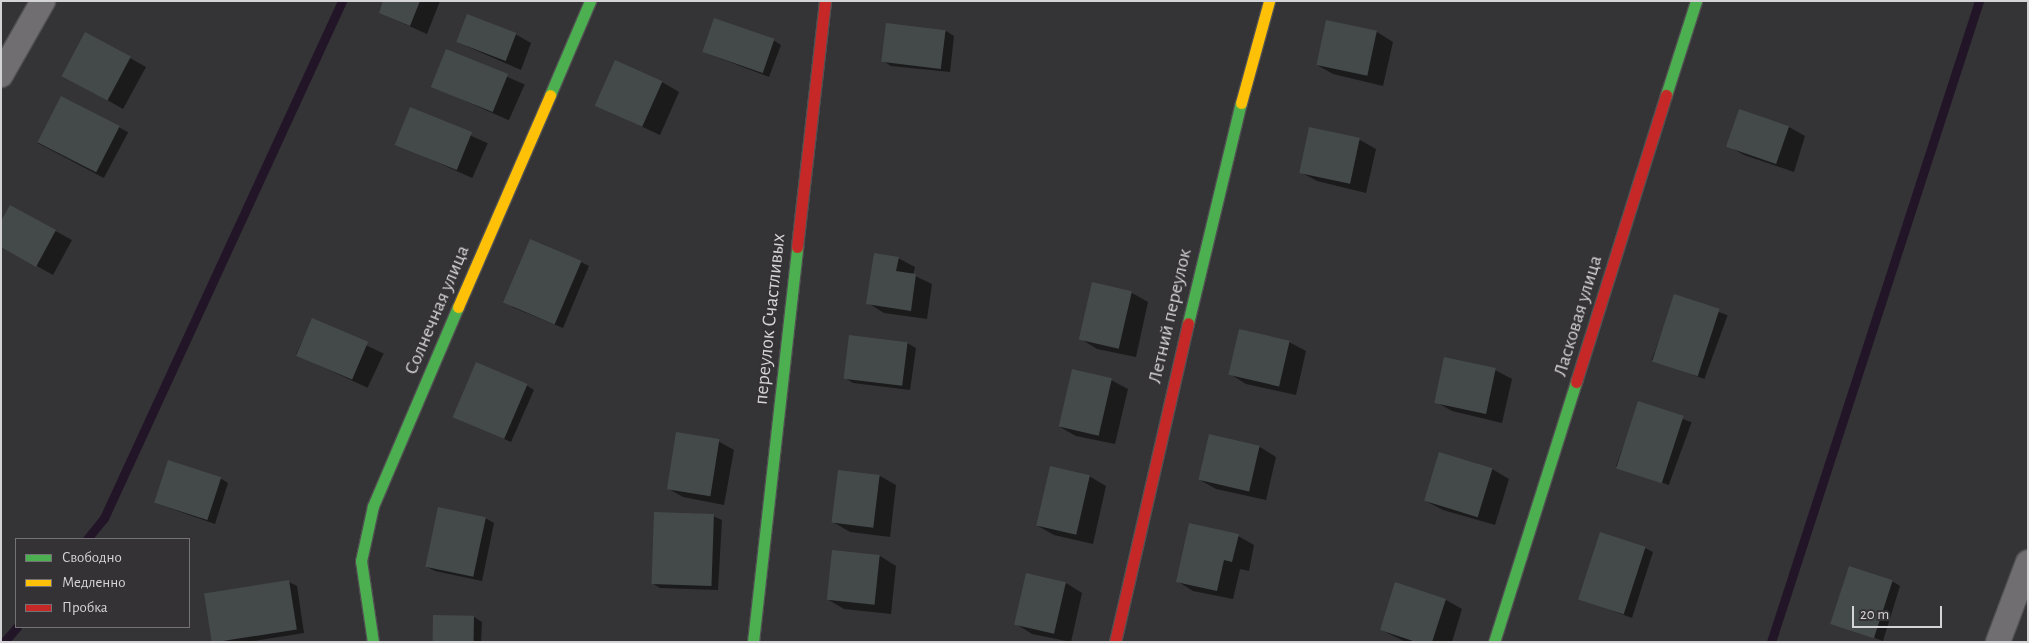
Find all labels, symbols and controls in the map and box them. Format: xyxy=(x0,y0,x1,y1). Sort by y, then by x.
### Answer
street label: переулок Счастливых xyxy=(749,232,791,406)
street label: Солнечная улица xyxy=(399,242,475,378)
street label: Летний переулок xyxy=(1143,246,1197,386)
street label: Ласковая улица xyxy=(1548,253,1608,379)
legend xyxy=(15,538,190,628)
text: Свободно xyxy=(62,550,122,565)
text: Медленно xyxy=(62,575,126,590)
scale bar xyxy=(1854,596,1944,628)
text: Пробка xyxy=(62,600,108,615)
text: 20 m xyxy=(1860,607,1889,622)

